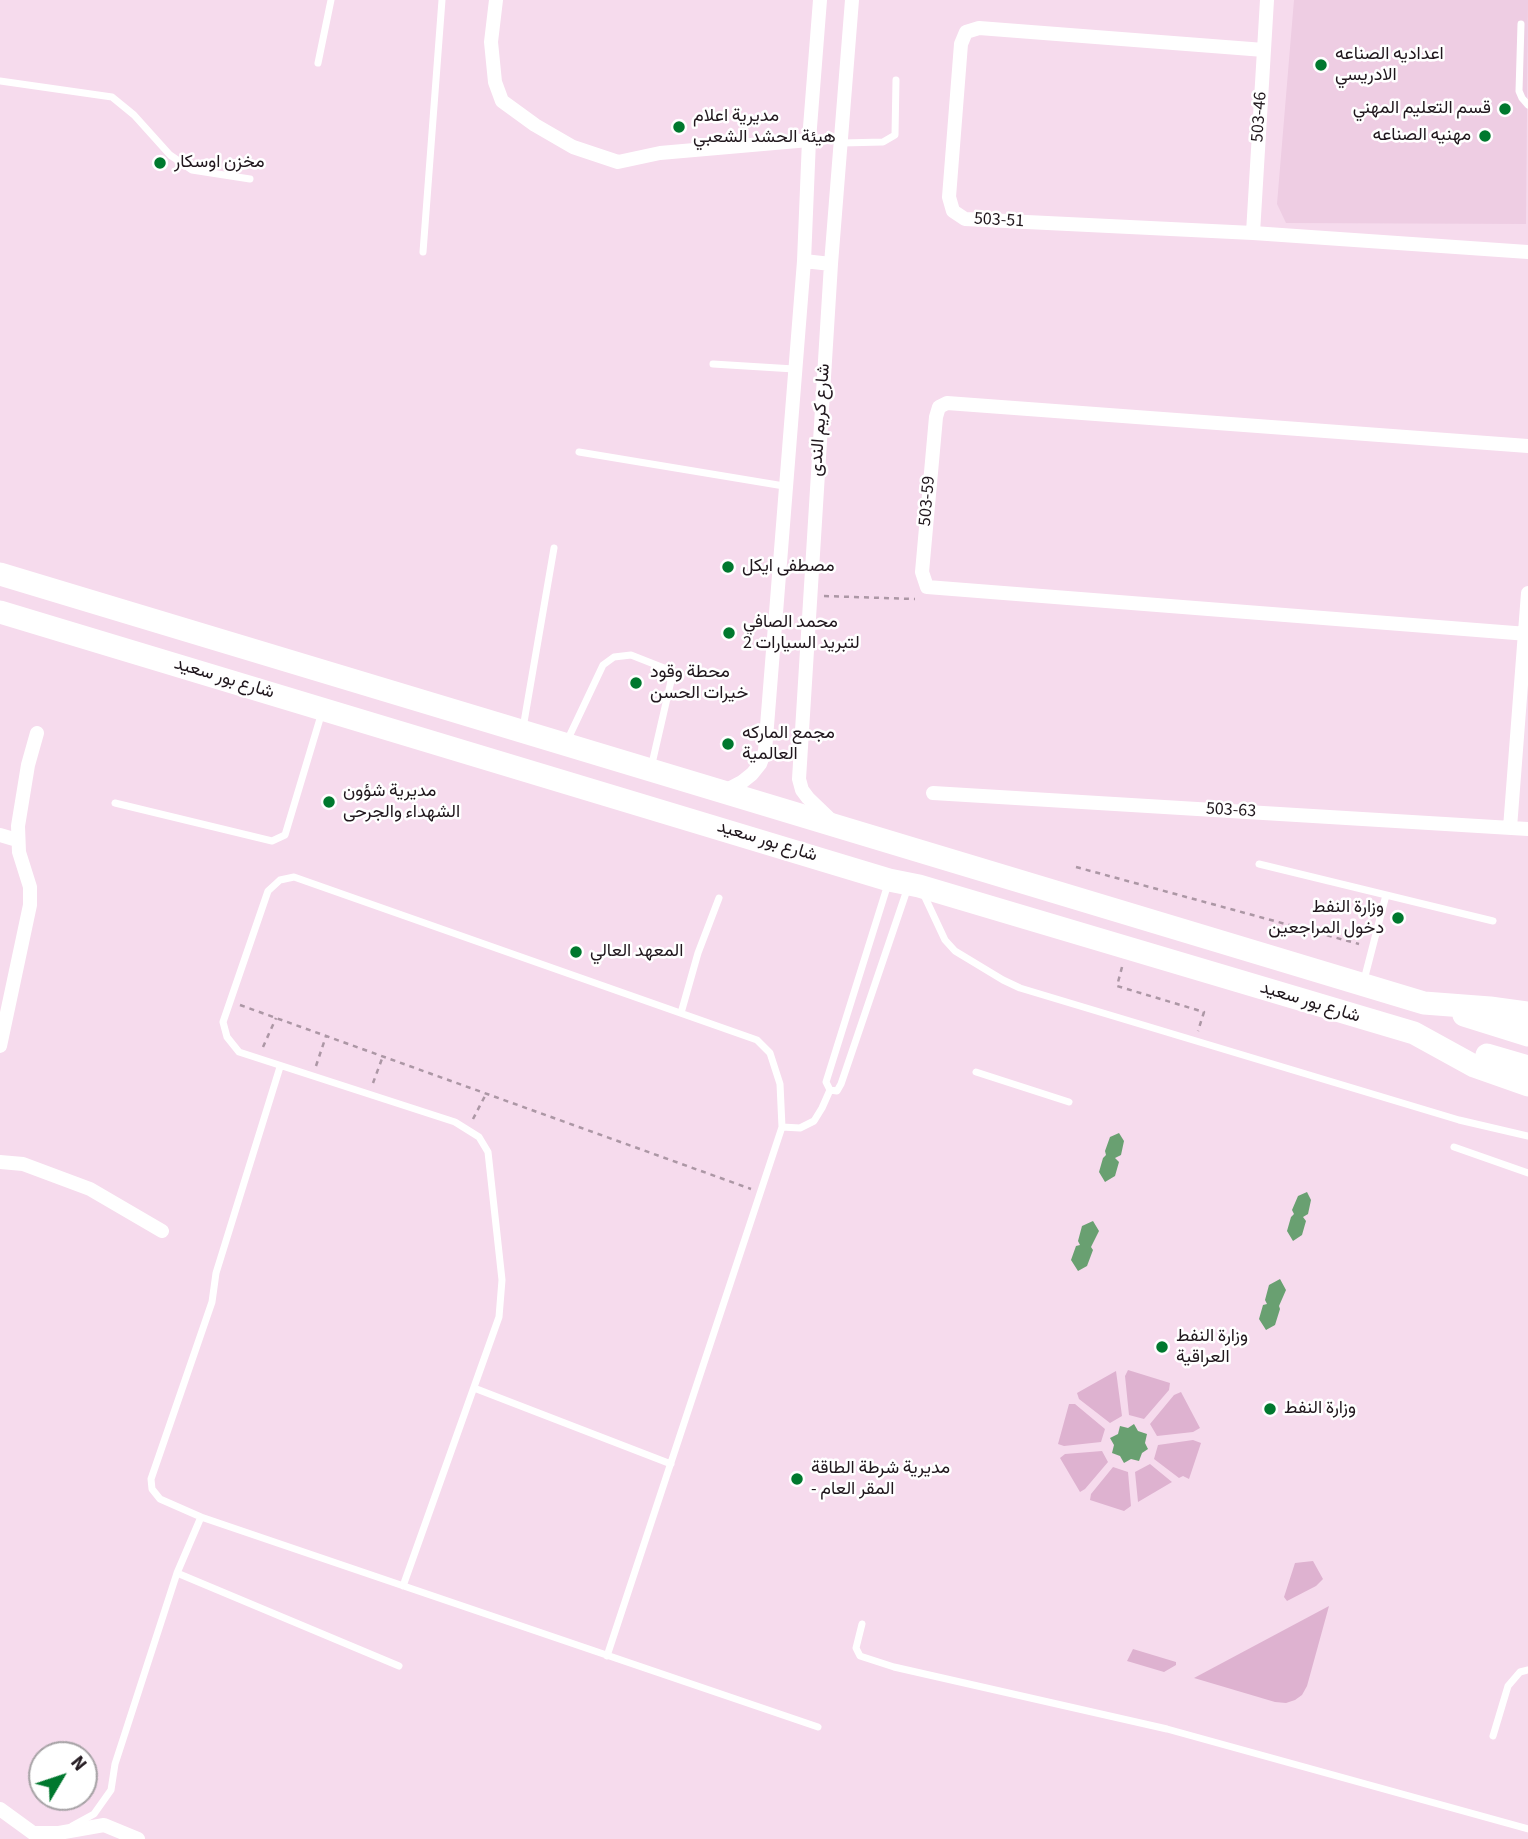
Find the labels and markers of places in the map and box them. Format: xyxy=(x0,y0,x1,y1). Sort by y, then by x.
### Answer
place label: اعداديه الصناعه الادريسي xyxy=(1335,44,1444,86)
marker: اعداديه الصناعه الادريسي xyxy=(1313,57,1329,73)
place label: قسم التعليم المهني xyxy=(1353,98,1491,120)
marker: قسم التعليم المهني xyxy=(1497,101,1513,117)
place label: مديرية اعلام هيئة الحشد الشعبي xyxy=(693,106,836,148)
marker: مديرية اعلام هيئة الحشد الشعبي xyxy=(671,119,687,135)
place label: مهنيه الصناعه xyxy=(1373,125,1471,147)
marker: مهنيه الصناعه xyxy=(1477,128,1493,144)
place label: مخزن اوسكار xyxy=(174,152,265,174)
marker: مخزن اوسكار xyxy=(152,155,168,171)
place label: مصطفى ايكل xyxy=(742,556,834,578)
marker: مصطفى ايكل xyxy=(720,559,736,575)
place label: محمد الصافي لتبريد السيارات 2 xyxy=(743,612,860,654)
marker: محمد الصافي لتبريد السيارات 2 xyxy=(721,625,737,641)
place label: محطة وقود خيرات الحسن xyxy=(650,662,748,704)
marker: محطة وقود خيرات الحسن xyxy=(628,675,644,691)
place label: مجمع الماركه العالمية xyxy=(742,723,835,766)
marker: مجمع الماركه العالمية xyxy=(720,736,736,752)
place label: مديرية شؤون الشهداء والجرحى xyxy=(343,781,460,824)
marker: مديرية شؤون الشهداء والجرحى xyxy=(321,794,337,810)
place label: وزارة النفط دخول المراجعين xyxy=(1268,897,1384,940)
marker: وزارة النفط دخول المراجعين xyxy=(1390,910,1406,926)
place label: المعهد العالي xyxy=(590,941,683,963)
marker: المعهد العالي xyxy=(568,944,584,960)
place label: وزارة النفط العراقية xyxy=(1176,1326,1248,1368)
marker: وزارة النفط العراقية xyxy=(1154,1339,1170,1355)
place label: وزارة النفط xyxy=(1284,1398,1356,1420)
marker: وزارة النفط xyxy=(1262,1401,1278,1417)
place label: مديرية شرطة الطاقة - المقر العام xyxy=(811,1458,950,1500)
marker: مديرية شرطة الطاقة - المقر العام xyxy=(789,1471,805,1487)

